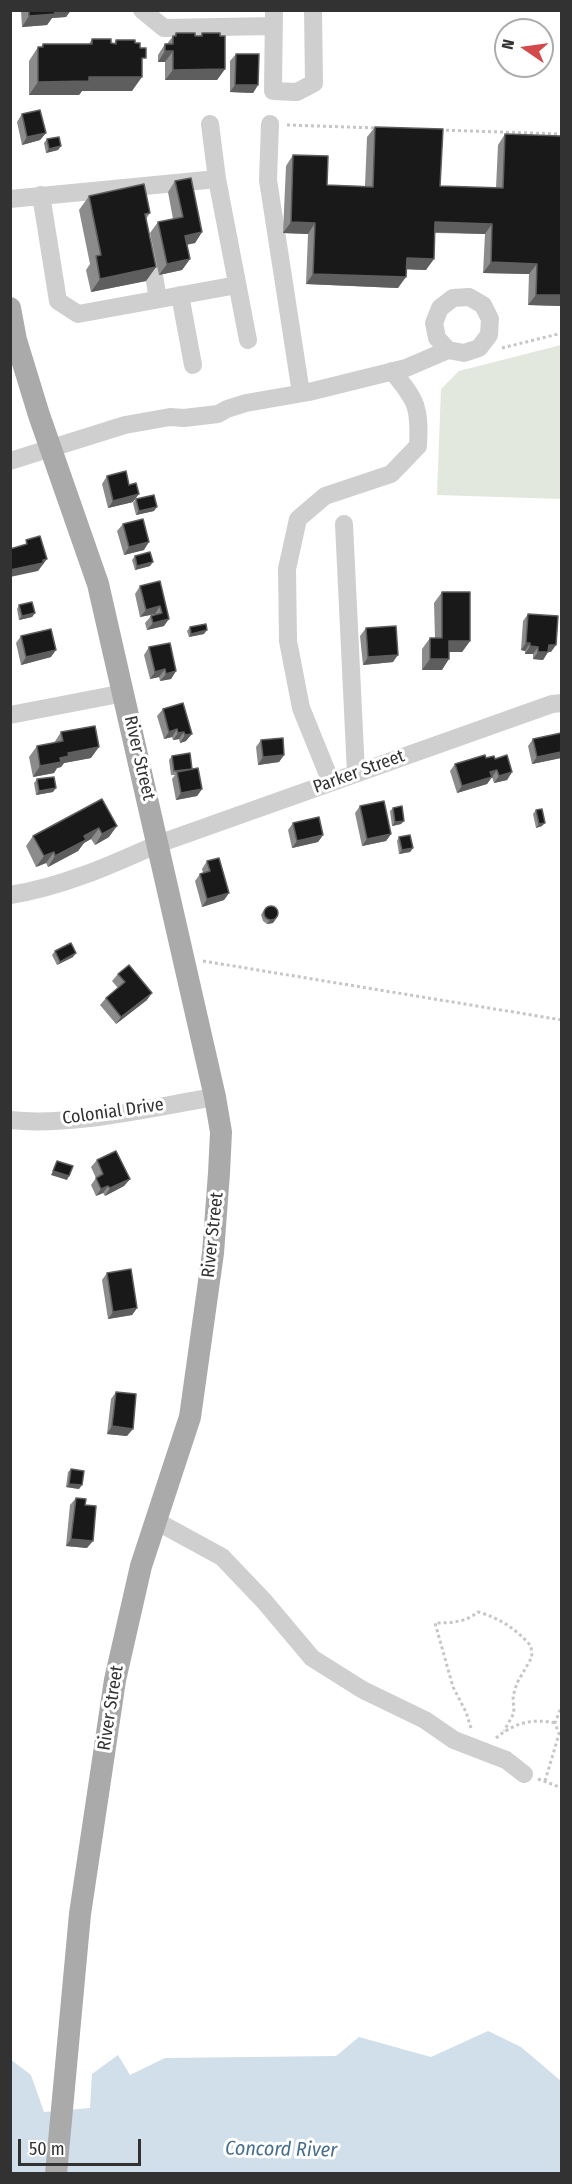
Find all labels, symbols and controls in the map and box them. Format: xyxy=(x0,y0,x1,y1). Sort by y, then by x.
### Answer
north arrow xyxy=(494,18,554,78)
text: N xyxy=(498,37,518,51)
street label: River Street xyxy=(119,714,159,802)
street label: Parker Street xyxy=(310,746,408,798)
street label: Colonial Drive xyxy=(61,1094,165,1130)
street label: River Street xyxy=(198,1191,228,1279)
street label: River Street xyxy=(94,1664,128,1752)
scale bar xyxy=(21,2127,144,2165)
water label: Concord River xyxy=(225,2137,337,2163)
text: 50 m xyxy=(29,2138,65,2160)

